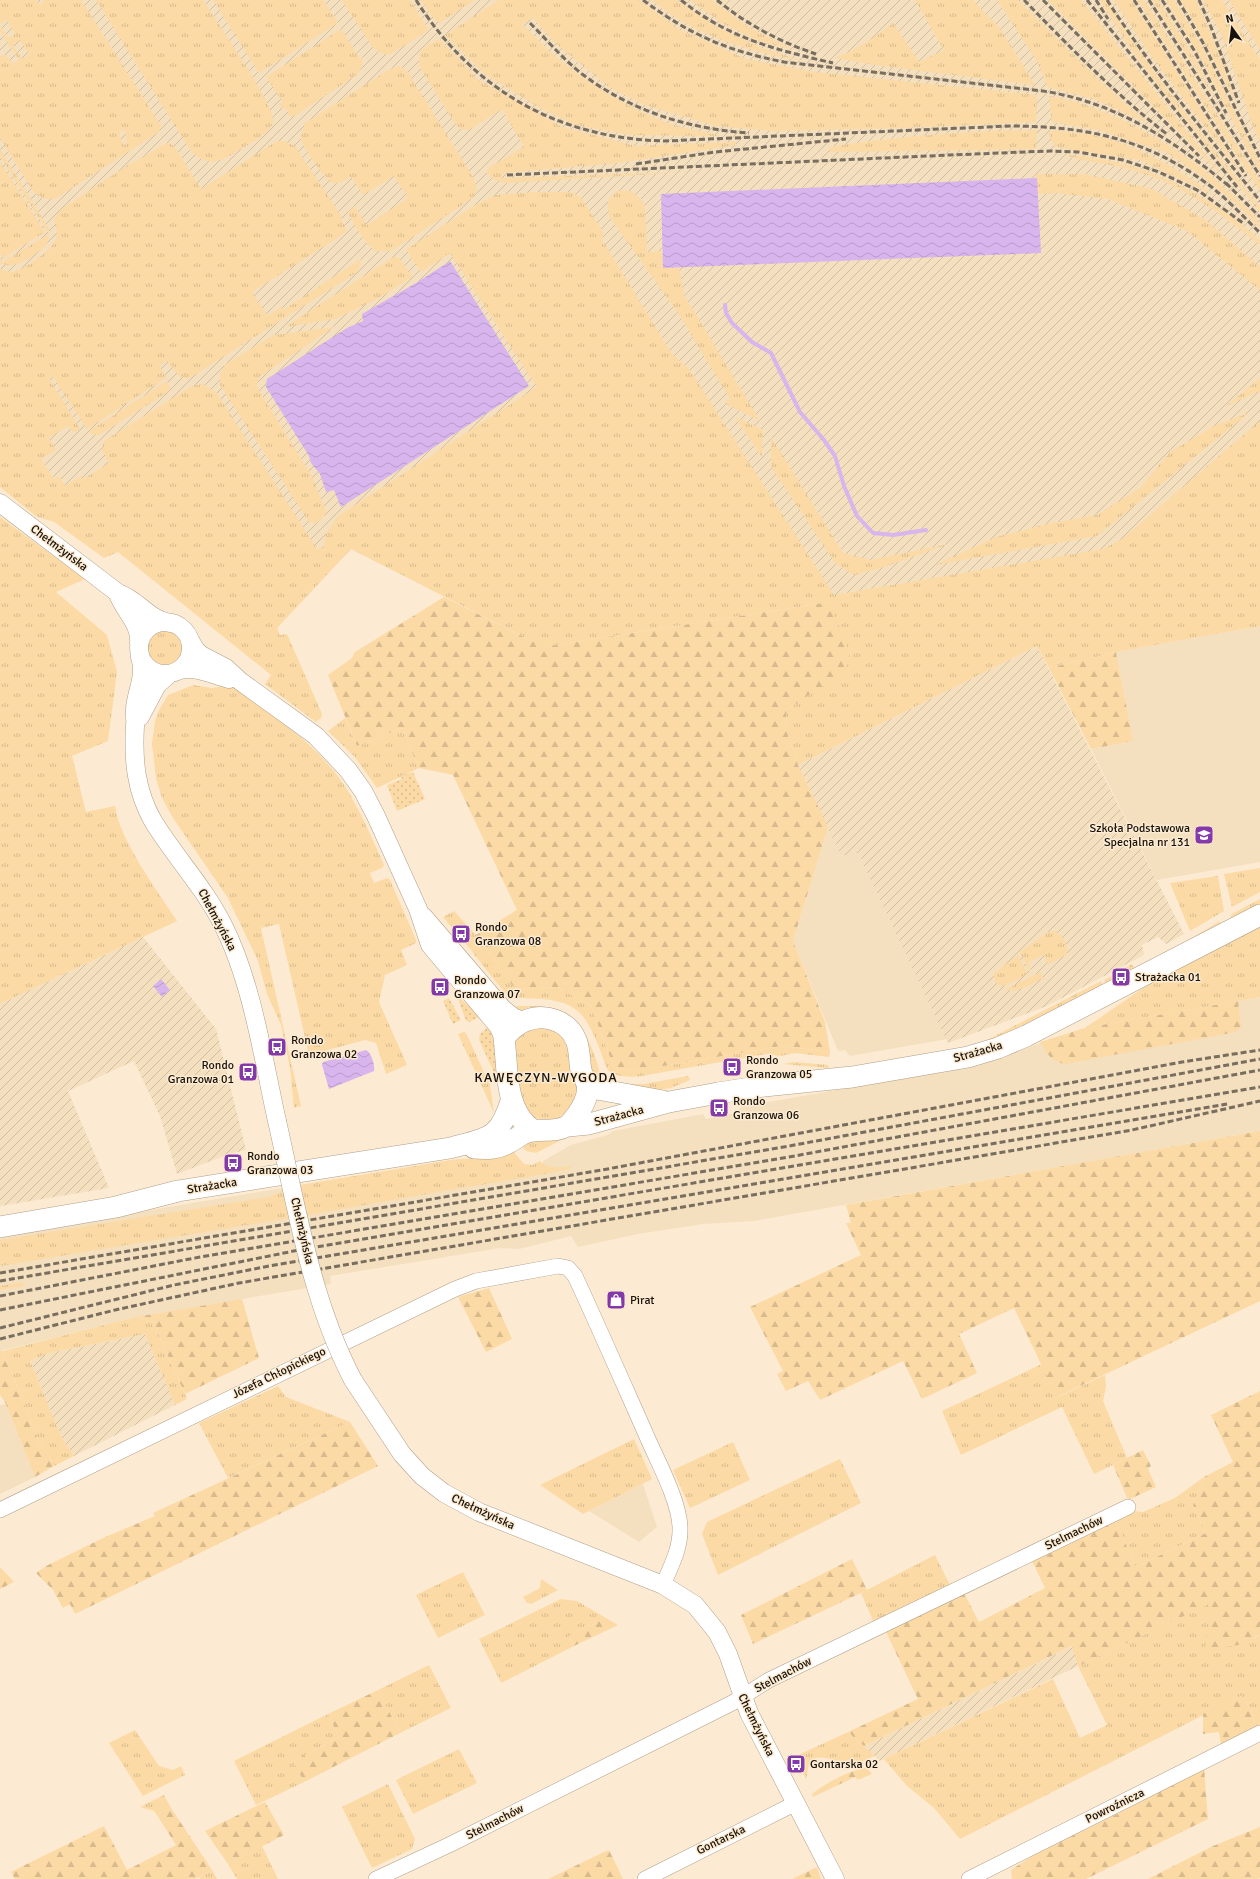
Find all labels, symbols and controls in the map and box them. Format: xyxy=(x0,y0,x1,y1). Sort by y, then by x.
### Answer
north arrow xyxy=(1212,8,1252,48)
text: N xyxy=(1224,12,1235,26)
street label: Chełmżyńska xyxy=(27,521,91,575)
place label: Szkoła Podstawowa Specjalna nr 131 xyxy=(1090,821,1190,850)
school or university icon: Szkoła Podstawowa Specjalna nr 131 xyxy=(1193,824,1215,846)
street label: Chełmżyńska xyxy=(194,886,240,954)
place label: Rondo Granzowa 08 xyxy=(475,920,541,949)
bus stop icon: Rondo Granzowa 08 xyxy=(450,923,472,945)
bus stop icon: Strażacka 01 xyxy=(1110,966,1132,988)
place label: Strażacka 01 xyxy=(1135,970,1201,985)
place label: Rondo Granzowa 07 xyxy=(454,973,520,1002)
bus stop icon: Rondo Granzowa 07 xyxy=(429,976,451,998)
place label: Rondo Granzowa 02 xyxy=(291,1033,357,1062)
bus stop icon: Rondo Granzowa 02 xyxy=(266,1036,288,1058)
street label: Strażacka xyxy=(952,1038,1004,1066)
place label: Rondo Granzowa 05 xyxy=(746,1053,812,1082)
bus stop icon: Rondo Granzowa 05 xyxy=(721,1056,743,1078)
place label: Rondo Granzowa 01 xyxy=(168,1058,234,1087)
bus stop icon: Rondo Granzowa 01 xyxy=(237,1061,259,1083)
district label: KAWĘCZYN-WYGODA xyxy=(474,1069,618,1086)
place label: Rondo Granzowa 06 xyxy=(733,1094,799,1123)
bus stop icon: Rondo Granzowa 06 xyxy=(708,1097,730,1119)
street label: Strażacka xyxy=(593,1102,645,1130)
place label: Rondo Granzowa 03 xyxy=(247,1149,313,1178)
bus stop icon: Rondo Granzowa 03 xyxy=(222,1152,244,1174)
street label: Strażacka xyxy=(186,1175,238,1197)
street label: Chełmżyńska xyxy=(287,1196,317,1266)
shop icon: Pirat xyxy=(605,1289,627,1311)
place label: Pirat xyxy=(630,1293,655,1308)
street label: Józefa Chłopickiego xyxy=(230,1344,328,1402)
street label: Chełmżyńska xyxy=(449,1491,517,1533)
street label: Stelmachów xyxy=(1042,1512,1106,1554)
street label: Stelmachów xyxy=(752,1653,815,1696)
street label: Chełmżyńska xyxy=(734,1691,778,1759)
bus stop icon: Gontarska 02 xyxy=(785,1753,807,1775)
place label: Gontarska 02 xyxy=(810,1757,878,1772)
street label: Powroźnicza xyxy=(1083,1785,1147,1827)
street label: Stelmachów xyxy=(464,1801,527,1843)
street label: Gontarska xyxy=(694,1822,748,1858)

